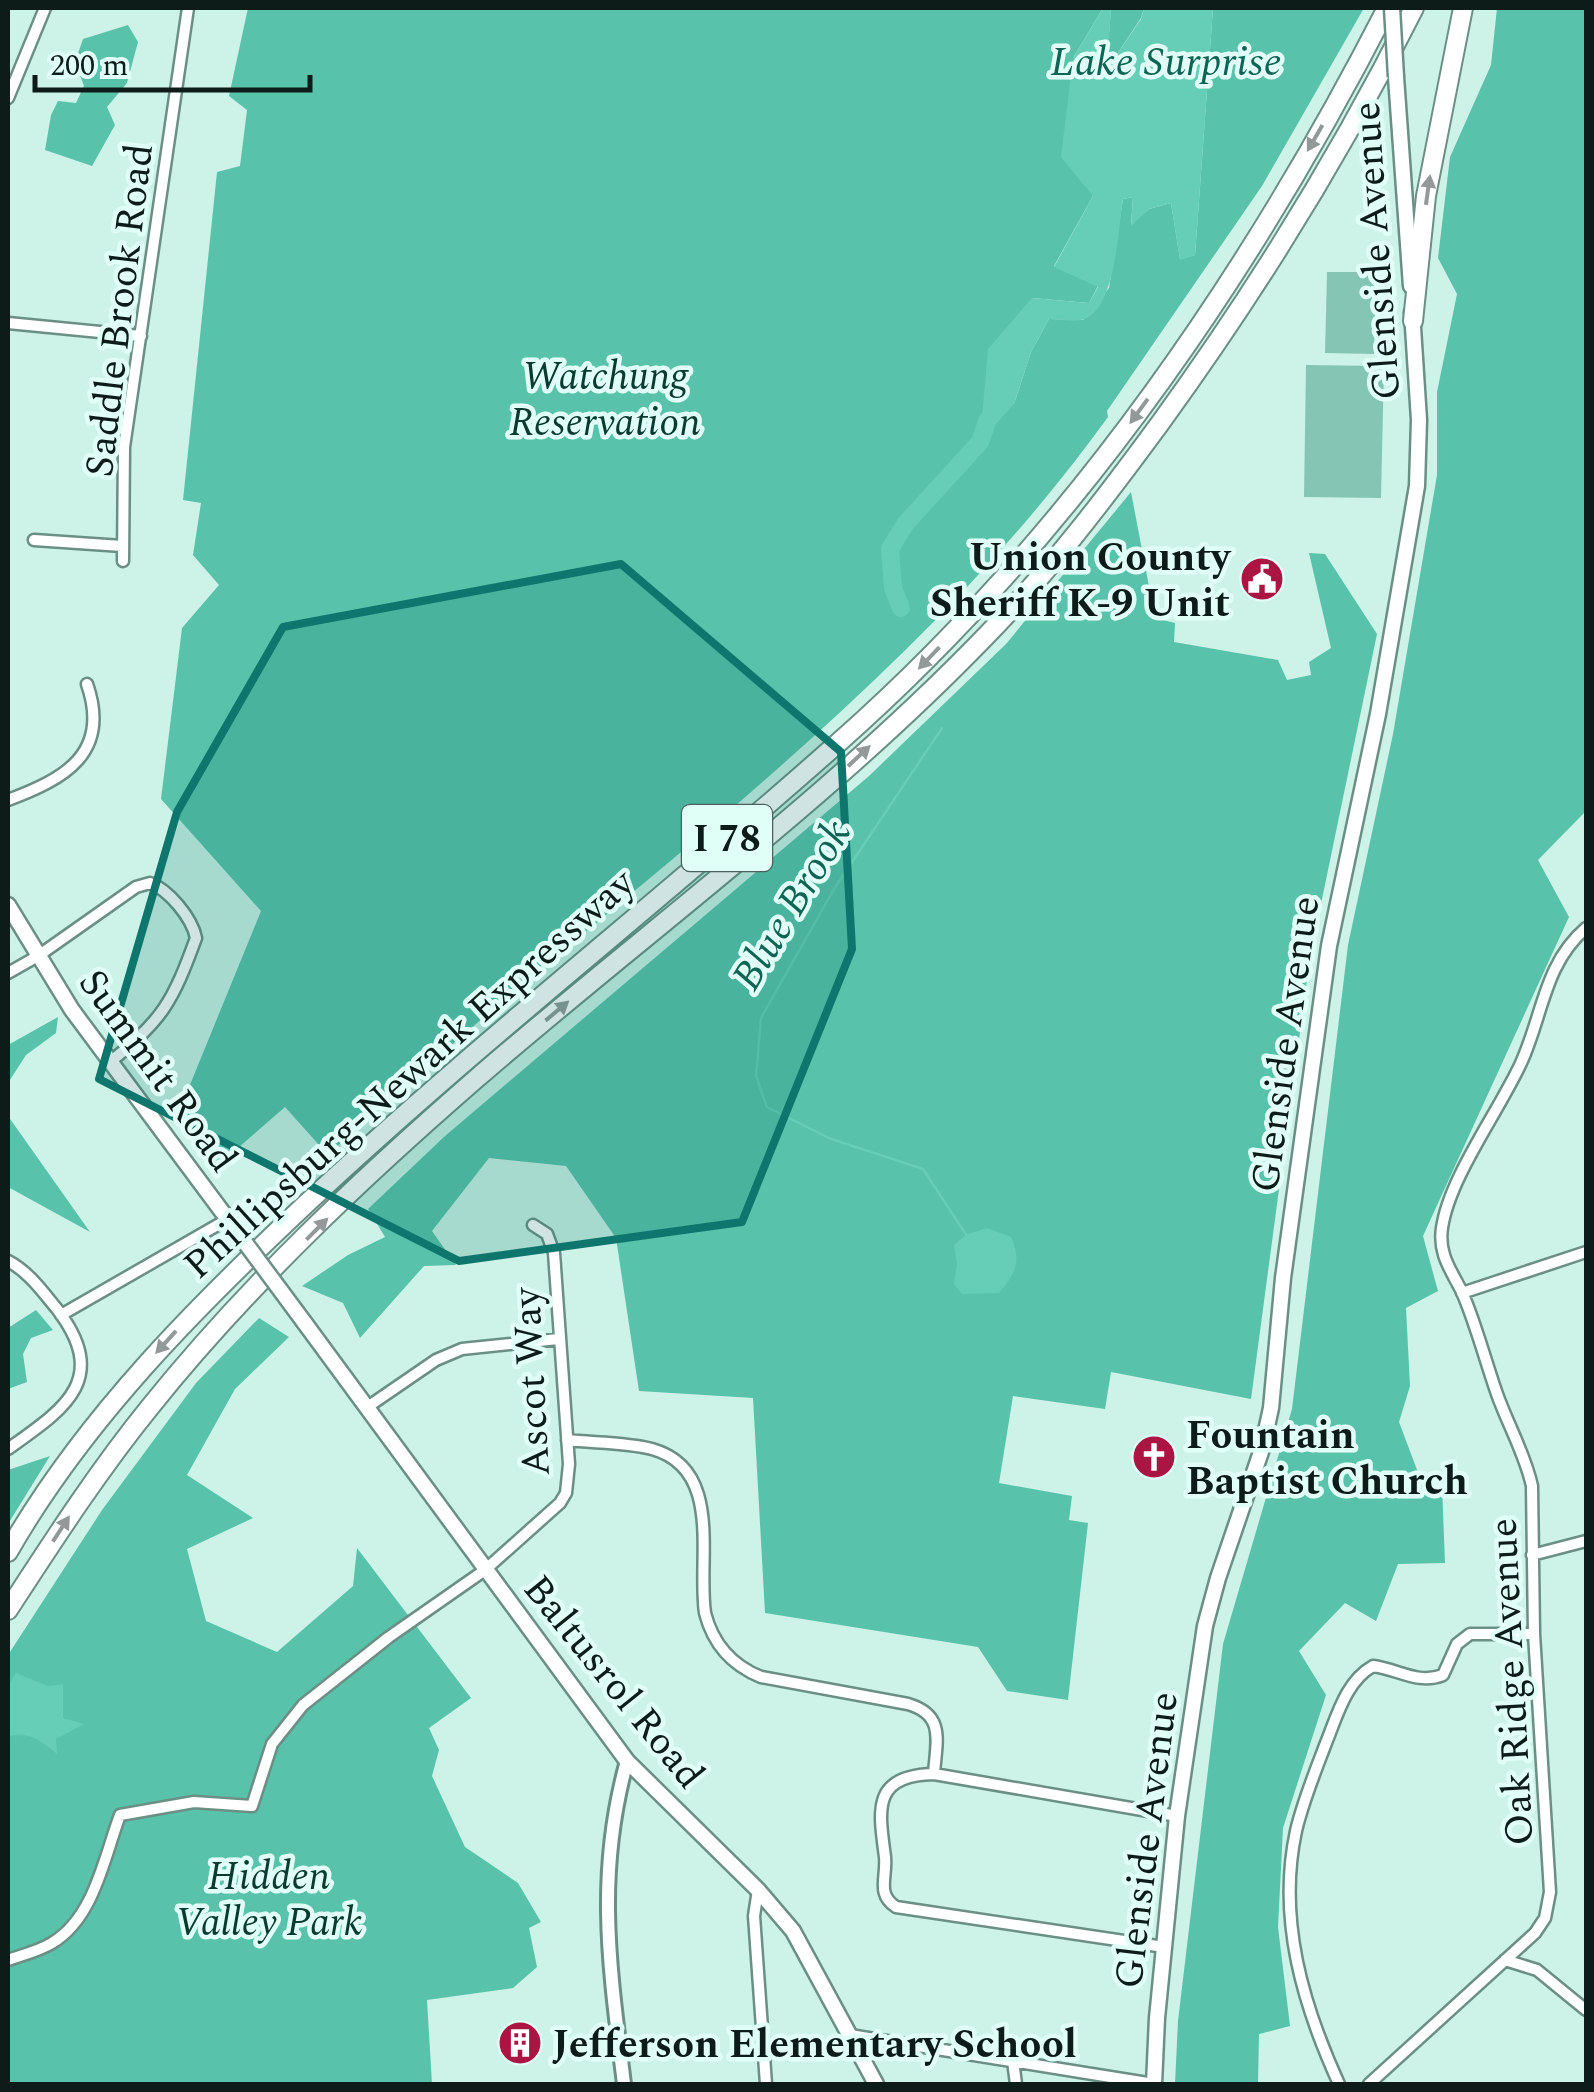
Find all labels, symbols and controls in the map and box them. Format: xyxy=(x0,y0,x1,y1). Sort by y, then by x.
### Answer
scale bar xyxy=(35,30,310,92)
water label: Lake Surprise xyxy=(1050,31,1282,94)
text: 200 m xyxy=(50,43,128,89)
street label: Glenside Avenue xyxy=(1337,100,1418,402)
one-way arrow xyxy=(1307,124,1324,152)
street label: Saddle Brook Road xyxy=(70,140,171,481)
one-way arrow xyxy=(1420,173,1436,205)
park label: Watchung Reservation xyxy=(509,347,701,454)
one-way arrow xyxy=(1129,397,1149,424)
place label: Union County Sheriff K-9 Unit xyxy=(930,528,1232,635)
public building icon: Union County Sheriff K-9 Unit xyxy=(1239,556,1285,602)
one-way arrow xyxy=(917,645,941,669)
one-way arrow xyxy=(847,745,871,768)
road number: I 78 xyxy=(682,805,772,871)
water label: Blue Brook xyxy=(716,808,868,1003)
street label: Phillipsburg-Newark Expressway xyxy=(170,854,651,1295)
street label: Glenside Avenue xyxy=(1235,892,1337,1196)
street label: Summit Road xyxy=(62,957,252,1186)
one-way arrow xyxy=(545,1000,570,1022)
one-way arrow xyxy=(304,1217,328,1241)
street label: Ascot Way xyxy=(497,1284,568,1478)
one-way arrow xyxy=(156,1329,178,1354)
place label: Fountain Baptist Church xyxy=(1186,1406,1468,1513)
church icon: Fountain Baptist Church xyxy=(1131,1434,1177,1480)
one-way arrow xyxy=(51,1515,70,1542)
street label: Oak Ridge Avenue xyxy=(1473,1516,1552,1847)
street label: Baltusrol Road xyxy=(507,1562,719,1803)
street label: Glenside Avenue xyxy=(1099,1688,1196,1992)
park label: Hidden Valley Park xyxy=(176,1847,363,1954)
place label: Jefferson Elementary School xyxy=(552,2015,1077,2076)
building icon: Jefferson Elementary School xyxy=(497,2020,543,2066)

